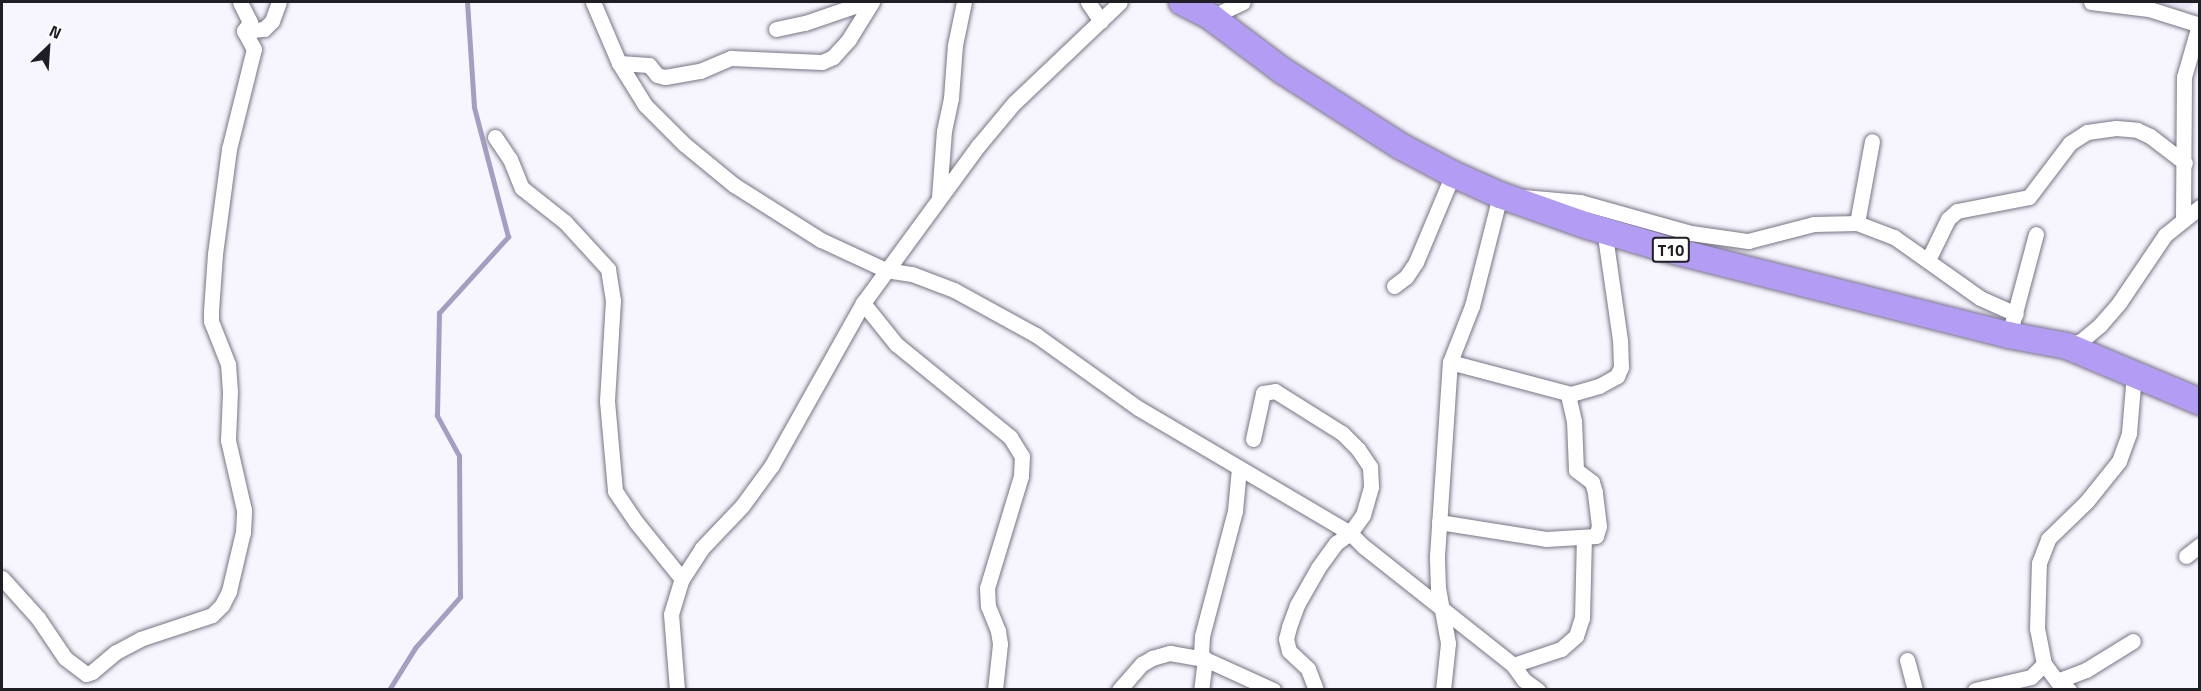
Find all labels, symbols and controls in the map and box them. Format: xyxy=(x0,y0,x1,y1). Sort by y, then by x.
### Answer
north arrow xyxy=(18,18,78,78)
text: N xyxy=(46,18,66,45)
road number: T10 xyxy=(1652,237,1690,263)

